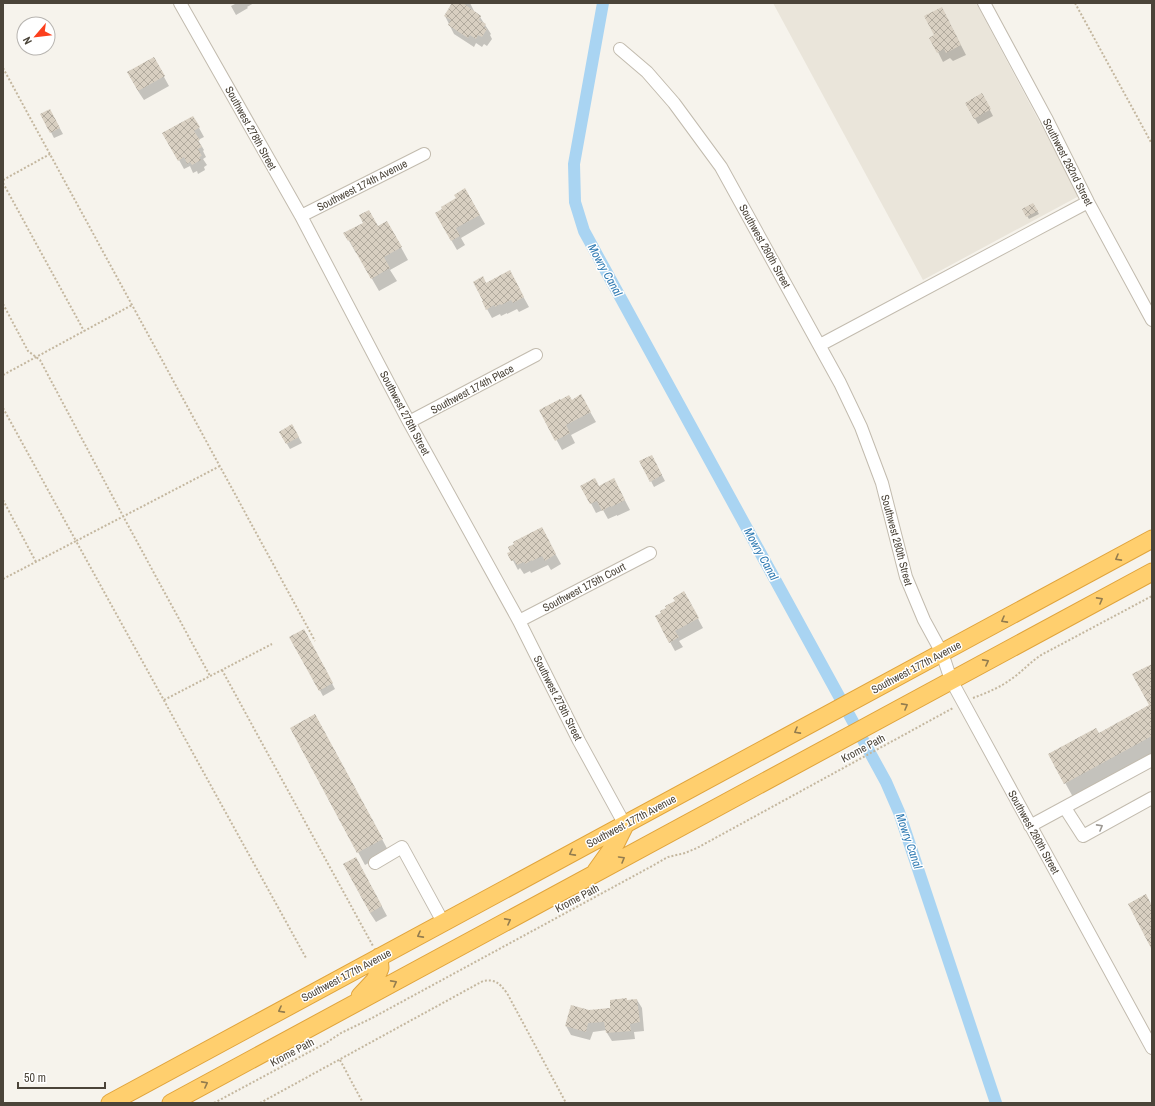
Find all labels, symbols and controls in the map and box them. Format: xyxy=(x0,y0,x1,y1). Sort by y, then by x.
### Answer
north arrow xyxy=(16,16,56,56)
text: N xyxy=(19,35,35,47)
street label: Southwest 278th Street xyxy=(222,84,280,173)
street label: Southwest 282nd Street xyxy=(1040,116,1096,209)
street label: Southwest 174th Avenue xyxy=(314,156,410,214)
street label: Southwest 280th Street xyxy=(736,202,794,291)
water label: Mowry Canal xyxy=(584,241,626,300)
street label: Southwest 174th Place xyxy=(428,361,516,417)
street label: Southwest 278th Street xyxy=(377,368,433,458)
street label: Southwest 280th Street xyxy=(878,493,916,588)
water label: Mowry Canal xyxy=(740,525,782,584)
one-way arrow xyxy=(1115,553,1122,560)
street label: Southwest 175th Court xyxy=(540,559,628,615)
one-way arrow xyxy=(1096,598,1103,605)
one-way arrow xyxy=(1000,615,1008,623)
street label: Southwest 177th Avenue xyxy=(869,637,963,697)
street label: Southwest 278th Street xyxy=(530,653,586,743)
one-way arrow xyxy=(982,659,989,667)
one-way arrow xyxy=(901,703,908,711)
one-way arrow xyxy=(794,727,801,734)
street label: Krome Path xyxy=(839,731,887,765)
street label: Southwest 280th Street xyxy=(1005,788,1063,877)
street label: Southwest 177th Avenue xyxy=(584,791,678,851)
water label: Mowry Canal xyxy=(892,811,926,872)
one-way arrow xyxy=(1096,824,1103,831)
one-way arrow xyxy=(569,849,576,856)
one-way arrow xyxy=(618,856,625,863)
street label: Krome Path xyxy=(553,881,601,915)
one-way arrow xyxy=(504,918,511,925)
one-way arrow xyxy=(417,930,425,938)
street label: Southwest 177th Avenue xyxy=(299,945,393,1005)
one-way arrow xyxy=(389,980,397,987)
one-way arrow xyxy=(278,1006,286,1013)
street label: Krome Path xyxy=(268,1035,316,1069)
scale bar xyxy=(18,1064,105,1090)
text: 50 m xyxy=(24,1070,46,1086)
one-way arrow xyxy=(201,1082,208,1089)

